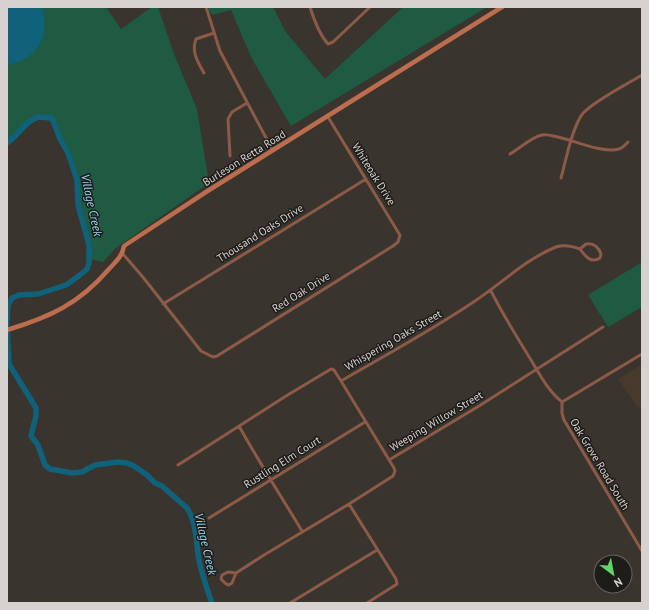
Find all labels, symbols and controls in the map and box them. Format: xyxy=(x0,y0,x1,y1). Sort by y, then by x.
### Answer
street label: Burleson Retta Road xyxy=(200,127,288,189)
street label: Whiteoak Drive xyxy=(349,140,399,208)
water label: Village Creek xyxy=(78,172,106,238)
street label: Thousand Oaks Drive xyxy=(214,201,306,265)
street label: Red Oak Drive xyxy=(269,268,333,315)
street label: Whispering Oaks Street xyxy=(342,306,444,373)
street label: Weeping Willow Street xyxy=(387,387,485,454)
street label: Oak Grove Road South xyxy=(567,416,633,512)
street label: Rustling Elm Court xyxy=(241,433,323,491)
water label: Village Creek xyxy=(192,511,221,577)
north arrow xyxy=(593,554,633,594)
text: N xyxy=(612,575,625,590)

